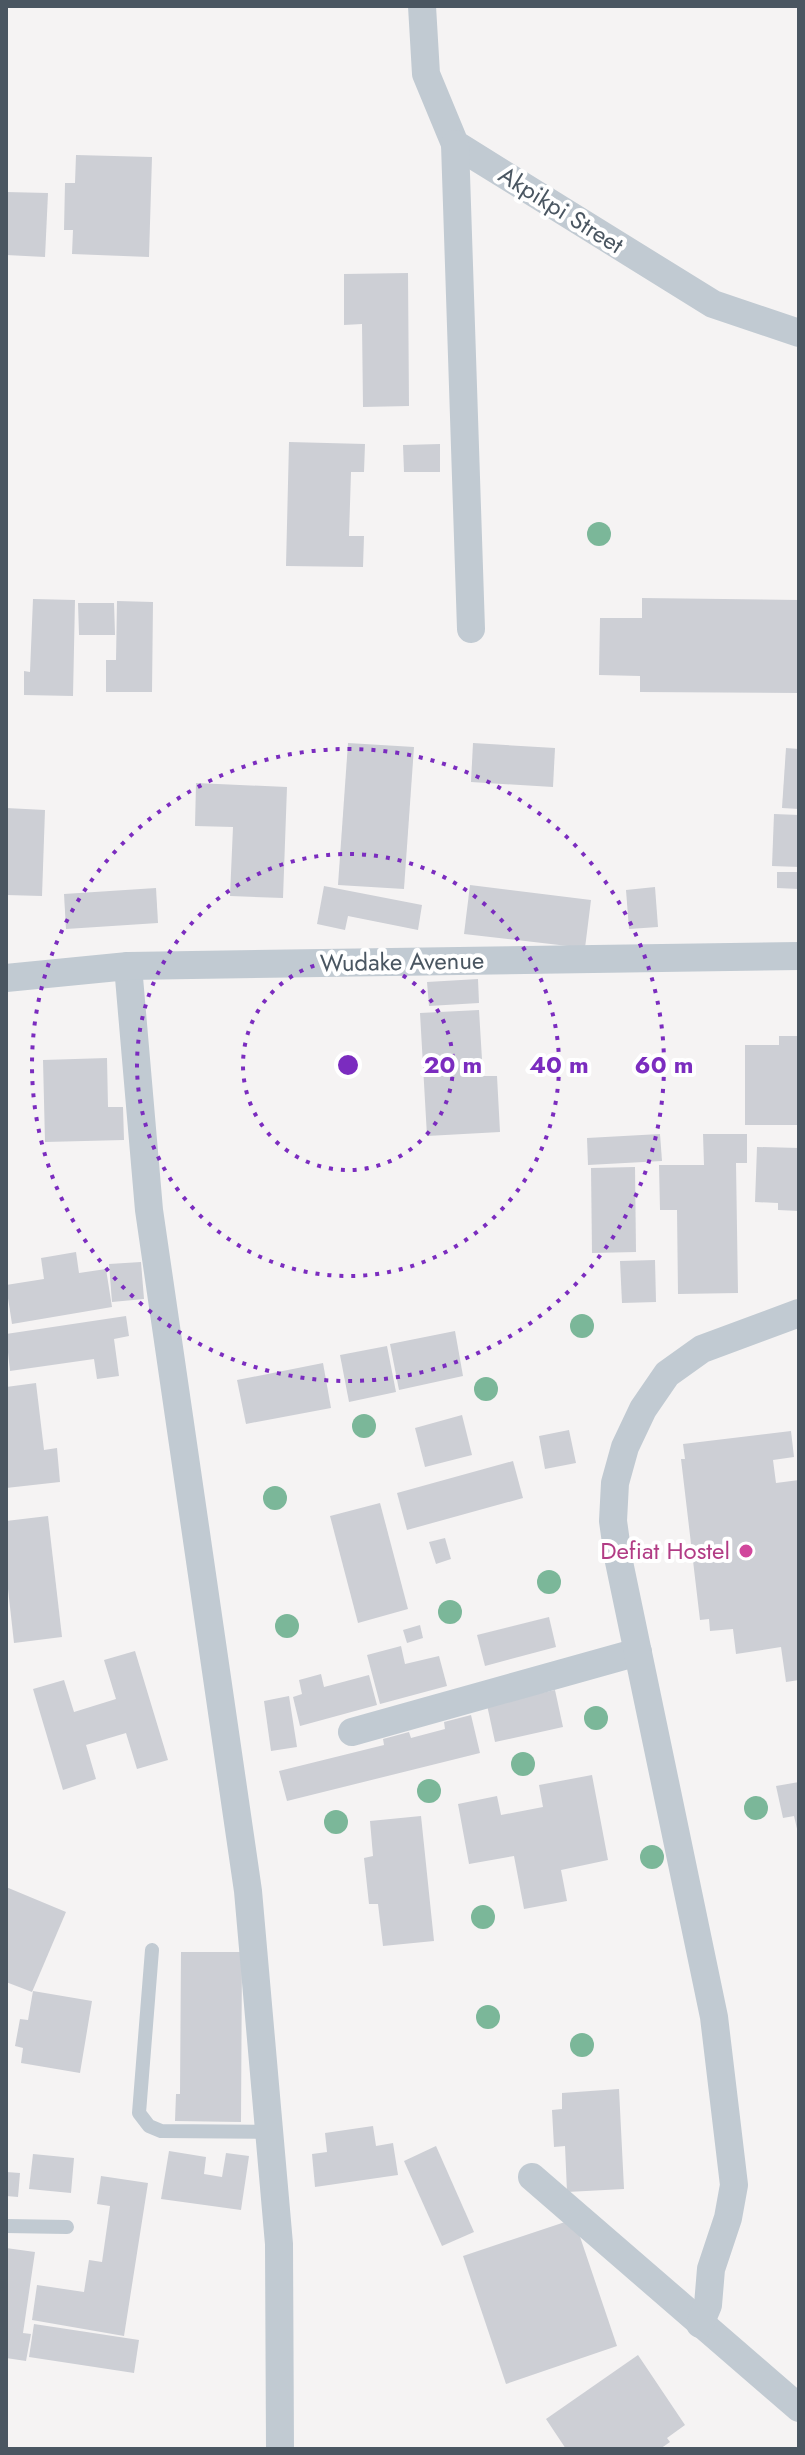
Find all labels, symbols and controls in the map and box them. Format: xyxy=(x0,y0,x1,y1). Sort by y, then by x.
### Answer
street label: Akpikpi Street xyxy=(492,157,631,262)
street label: Wudake Avenue xyxy=(319,943,485,980)
text: 20 m xyxy=(424,1047,482,1082)
text: 40 m xyxy=(529,1047,589,1082)
text: 60 m xyxy=(635,1047,693,1082)
centre of rings xyxy=(334,1051,362,1079)
place label: Defiat Hostel xyxy=(600,1533,730,1568)
marker: Defiat Hostel xyxy=(737,1542,755,1560)

